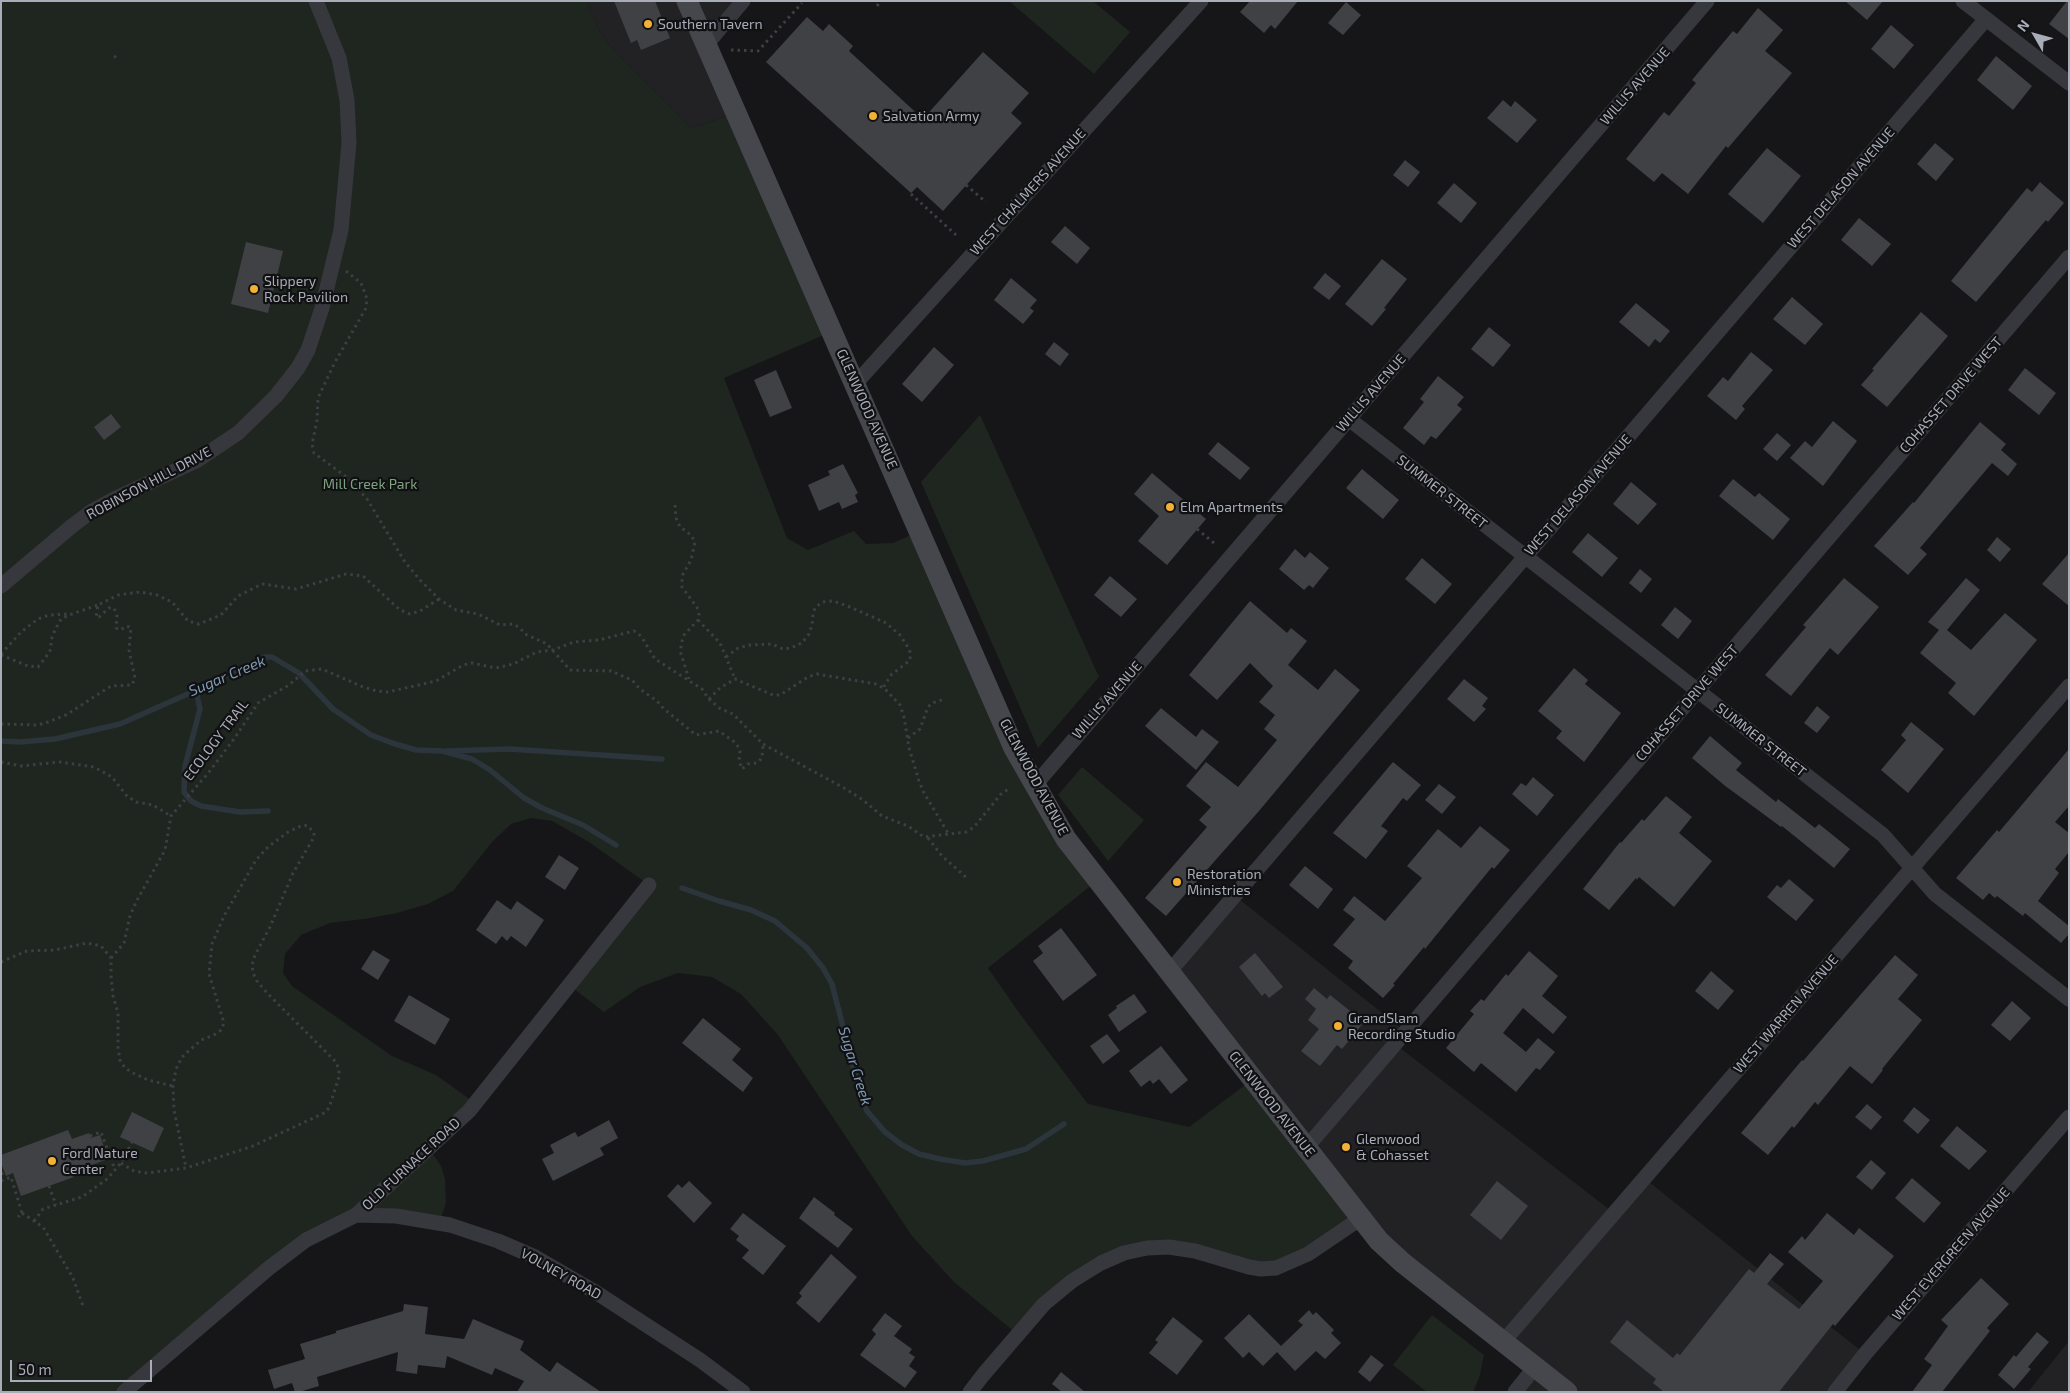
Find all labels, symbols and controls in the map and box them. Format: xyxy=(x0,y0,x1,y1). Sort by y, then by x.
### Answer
north arrow xyxy=(2010,10,2060,60)
place label: Southern Tavern xyxy=(658,16,763,32)
text: N xyxy=(2013,16,2033,35)
marker: Southern Tavern xyxy=(642,18,654,30)
street label: WILLIS AVENUE xyxy=(1597,44,1673,128)
place label: Salvation Army xyxy=(883,108,979,124)
marker: Salvation Army xyxy=(867,110,879,122)
street label: WEST DELASON AVENUE xyxy=(1784,124,1898,252)
street label: WEST CHALMERS AVENUE xyxy=(967,125,1089,259)
place label: Slippery Rock Pavilion xyxy=(264,273,348,306)
marker: Slippery Rock Pavilion xyxy=(248,283,260,295)
street label: COHASSET DRIVE WEST xyxy=(1896,334,2006,456)
street label: GLENWOOD AVENUE xyxy=(833,346,901,472)
street label: WILLIS AVENUE xyxy=(1333,351,1409,435)
street label: WEST DELASON AVENUE xyxy=(1521,431,1635,559)
street label: ROBINSON HILL DRIVE xyxy=(84,443,214,523)
street label: SUMMER STREET xyxy=(1394,452,1490,532)
park label: Mill Creek Park xyxy=(323,476,417,492)
place label: Elm Apartments xyxy=(1180,499,1283,515)
marker: Elm Apartments xyxy=(1164,501,1176,513)
street label: COHASSET DRIVE WEST xyxy=(1632,642,1742,764)
water label: Sugar Creek xyxy=(186,652,268,700)
street label: WILLIS AVENUE xyxy=(1069,658,1145,742)
street label: ECOLOGY TRAIL xyxy=(180,696,252,784)
street label: SUMMER STREET xyxy=(1713,700,1809,780)
street label: GLENWOOD AVENUE xyxy=(996,716,1072,838)
place label: Restoration Ministries xyxy=(1187,866,1262,899)
marker: Restoration Ministries xyxy=(1171,876,1183,888)
street label: WEST WARREN AVENUE xyxy=(1730,951,1842,1077)
place label: GrandSlam Recording Studio xyxy=(1348,1010,1455,1042)
marker: GrandSlam Recording Studio xyxy=(1332,1020,1344,1032)
water label: Sugar Creek xyxy=(834,1024,876,1108)
street label: GLENWOOD AVENUE xyxy=(1225,1048,1319,1160)
street label: OLD FURNACE ROAD xyxy=(358,1114,464,1214)
place label: Glenwood & Cohasset xyxy=(1356,1131,1429,1164)
marker: Glenwood & Cohasset xyxy=(1340,1141,1352,1153)
place label: Ford Nature Center xyxy=(62,1145,138,1178)
marker: Ford Nature Center xyxy=(46,1155,58,1167)
street label: WEST EVERGREEN AVENUE xyxy=(1889,1184,2013,1324)
street label: VOLNEY ROAD xyxy=(518,1245,604,1303)
scale bar xyxy=(12,1350,155,1382)
text: 50 m xyxy=(18,1360,52,1378)

